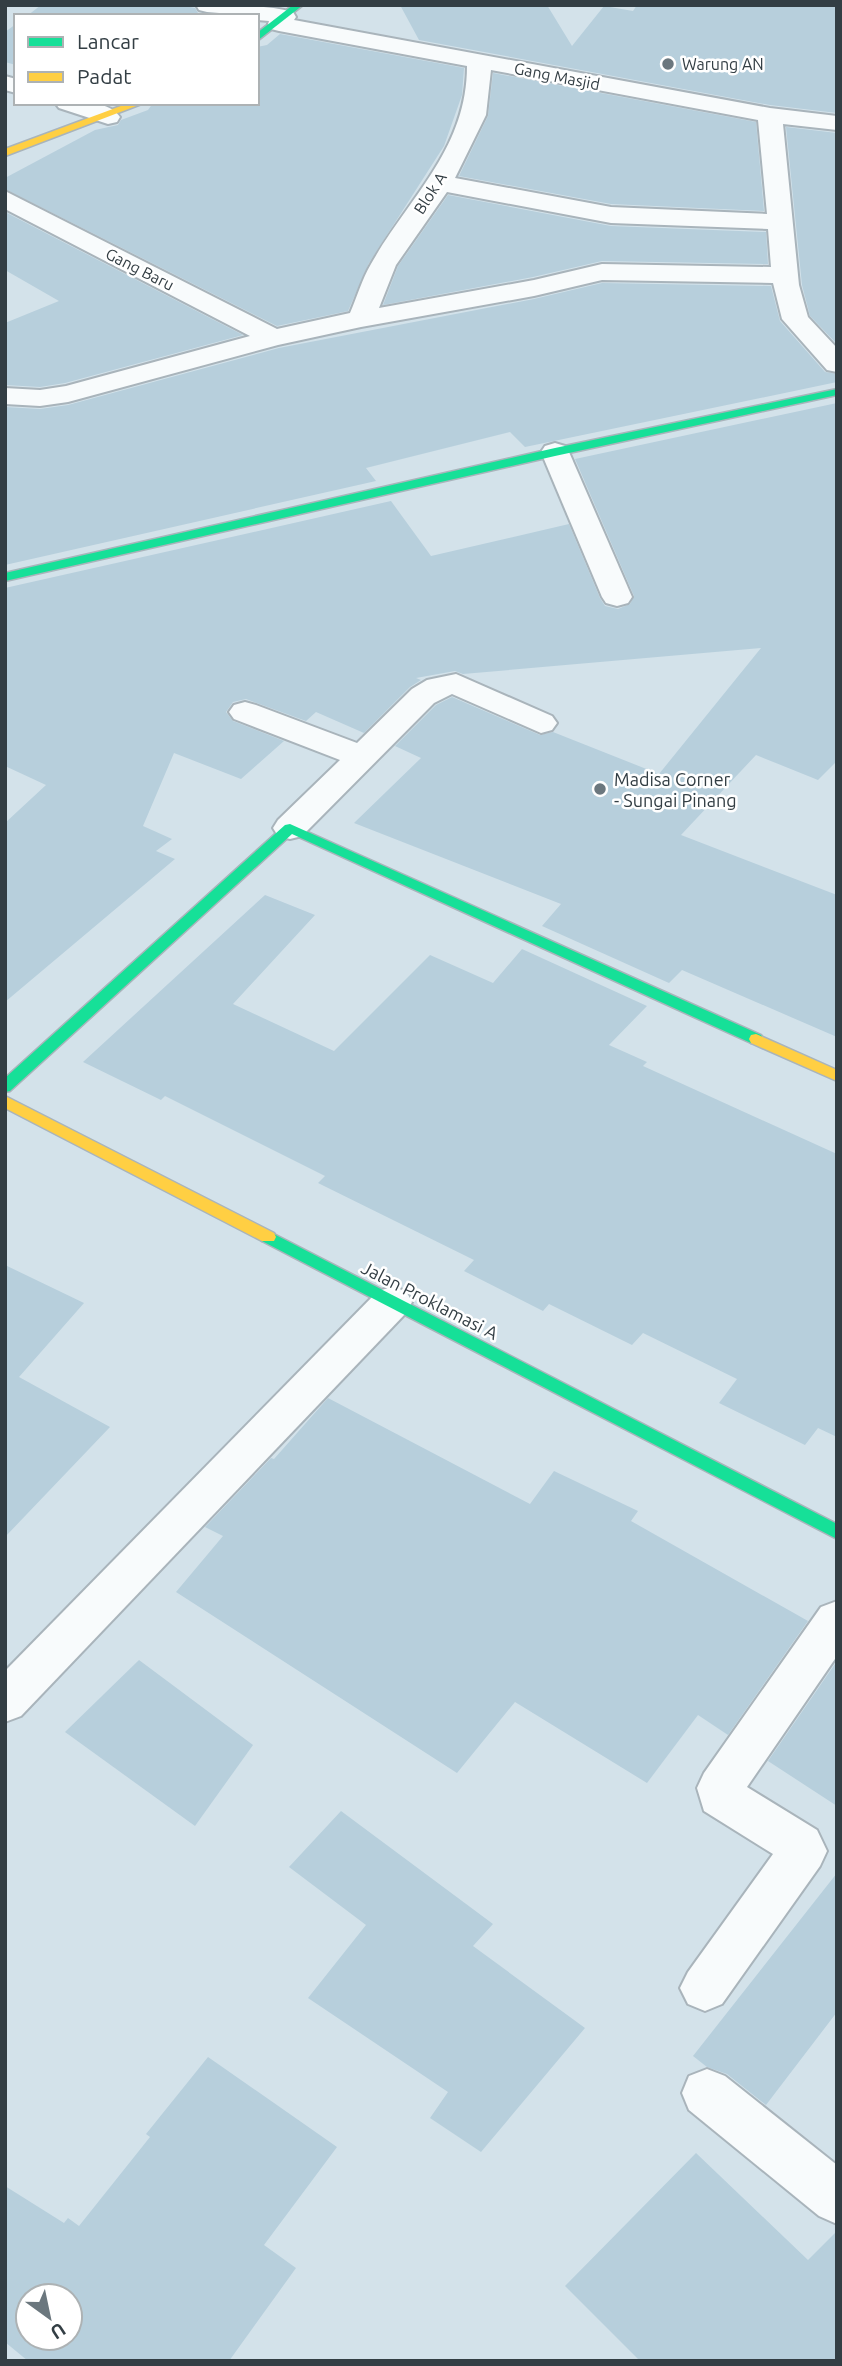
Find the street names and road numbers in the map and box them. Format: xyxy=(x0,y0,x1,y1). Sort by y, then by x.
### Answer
street label: Gang Masjid xyxy=(513,59,601,93)
street label: Blok A xyxy=(410,168,450,217)
street label: Gang Baru xyxy=(103,244,177,294)
street label: Jalan Proklamasi A xyxy=(358,1257,502,1343)

